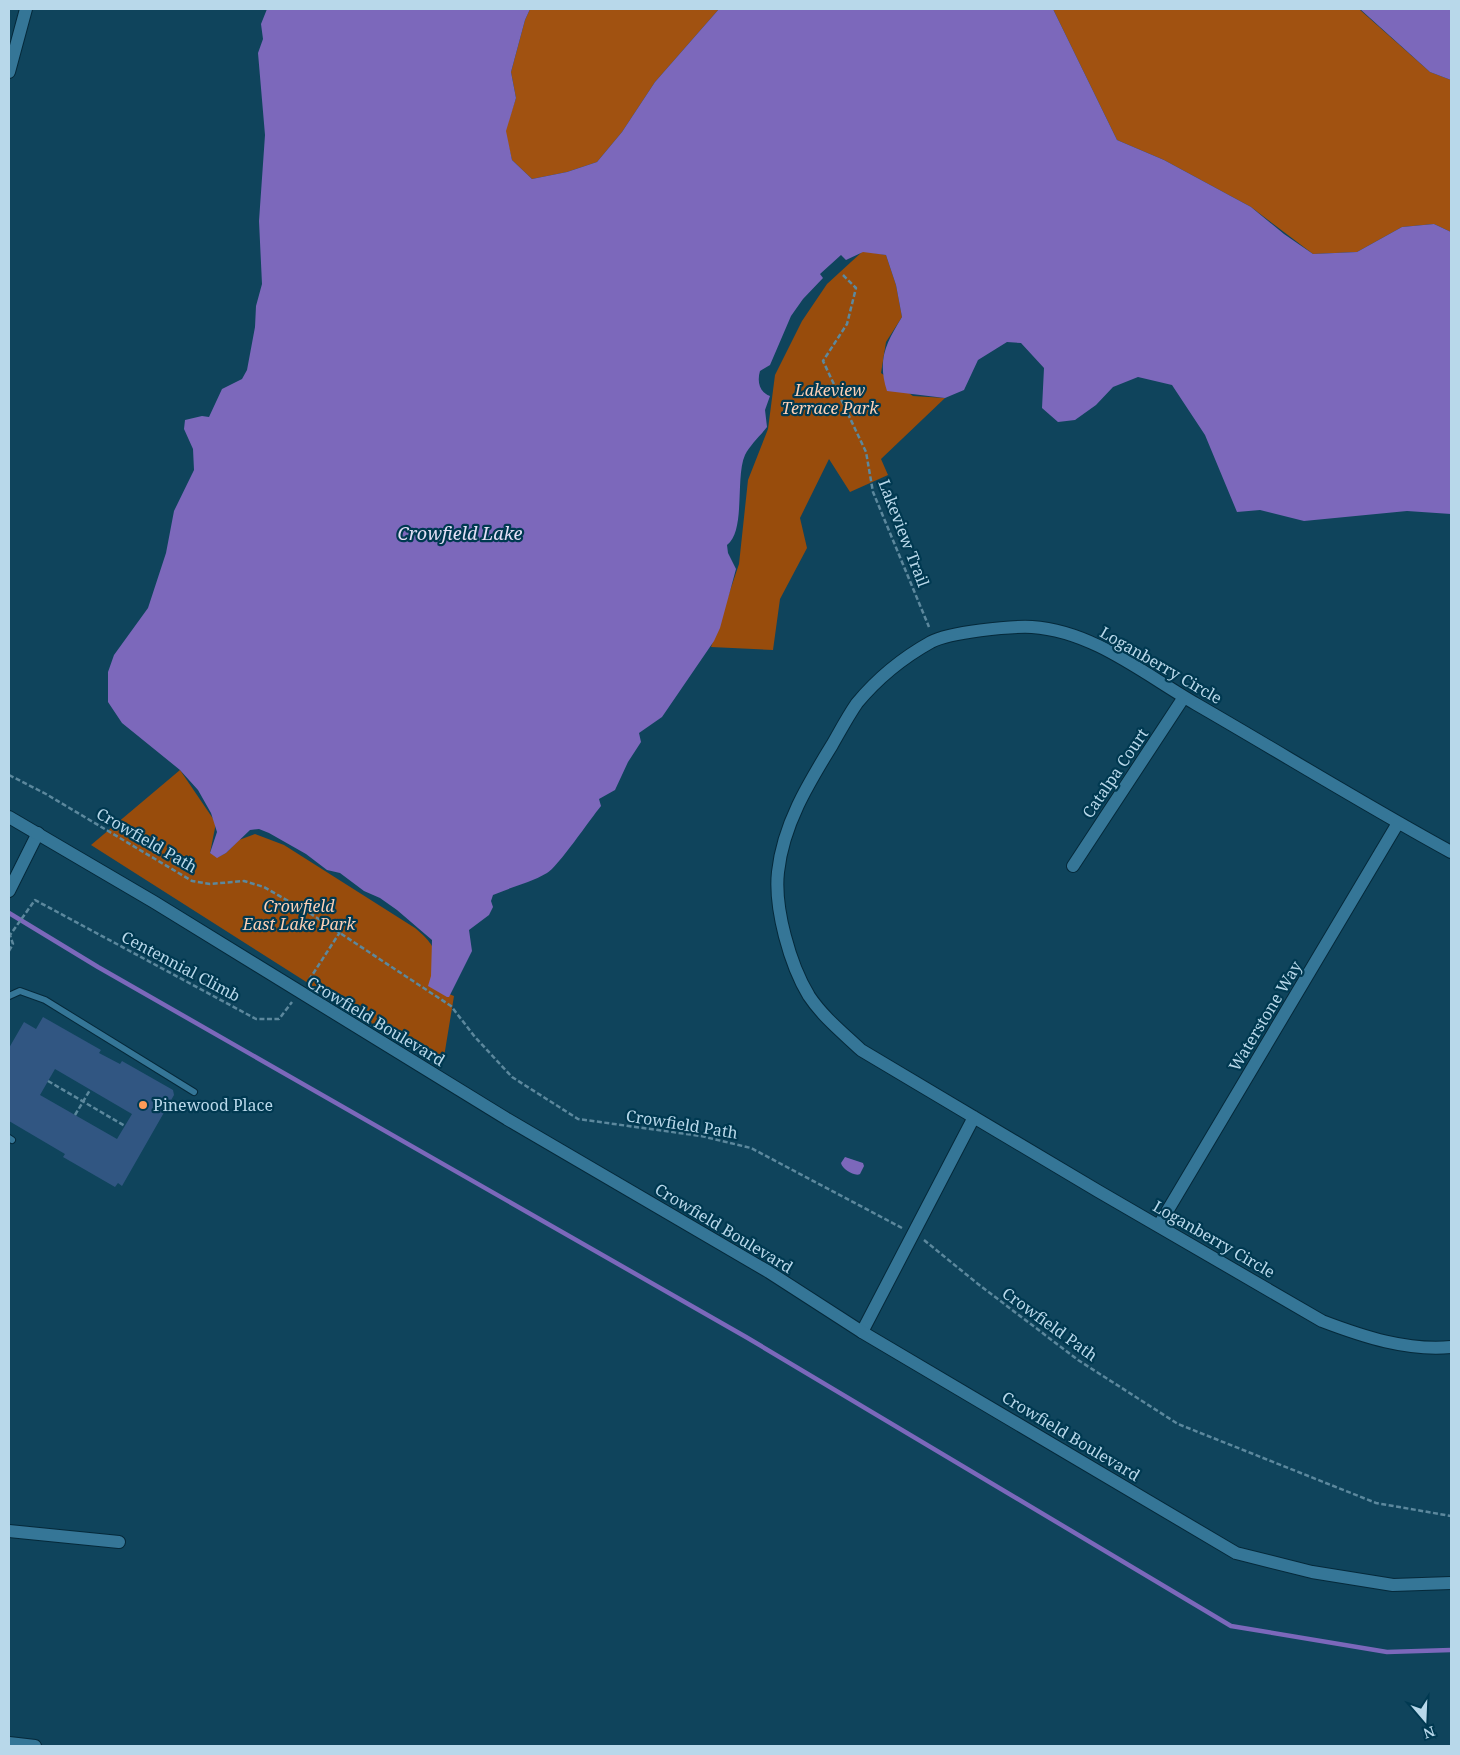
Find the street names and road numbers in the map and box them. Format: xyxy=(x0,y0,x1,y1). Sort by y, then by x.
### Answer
street label: Lakeview Trail xyxy=(873,476,935,590)
street label: Loganberry Circle xyxy=(1096,621,1226,709)
street label: Catalpa Court xyxy=(1077,724,1153,822)
street label: Crowfield Path xyxy=(93,802,201,878)
street label: Centennial Climb xyxy=(118,925,244,1007)
street label: Waterstone Way xyxy=(1223,956,1307,1075)
street label: Crowfield Boulevard xyxy=(303,971,449,1071)
street label: Crowfield Path xyxy=(624,1104,740,1144)
street label: Crowfield Boulevard xyxy=(651,1178,797,1278)
street label: Loganberry Circle xyxy=(1149,1195,1279,1283)
street label: Crowfield Path xyxy=(998,1282,1102,1366)
street label: Crowfield Boulevard xyxy=(998,1386,1144,1486)

